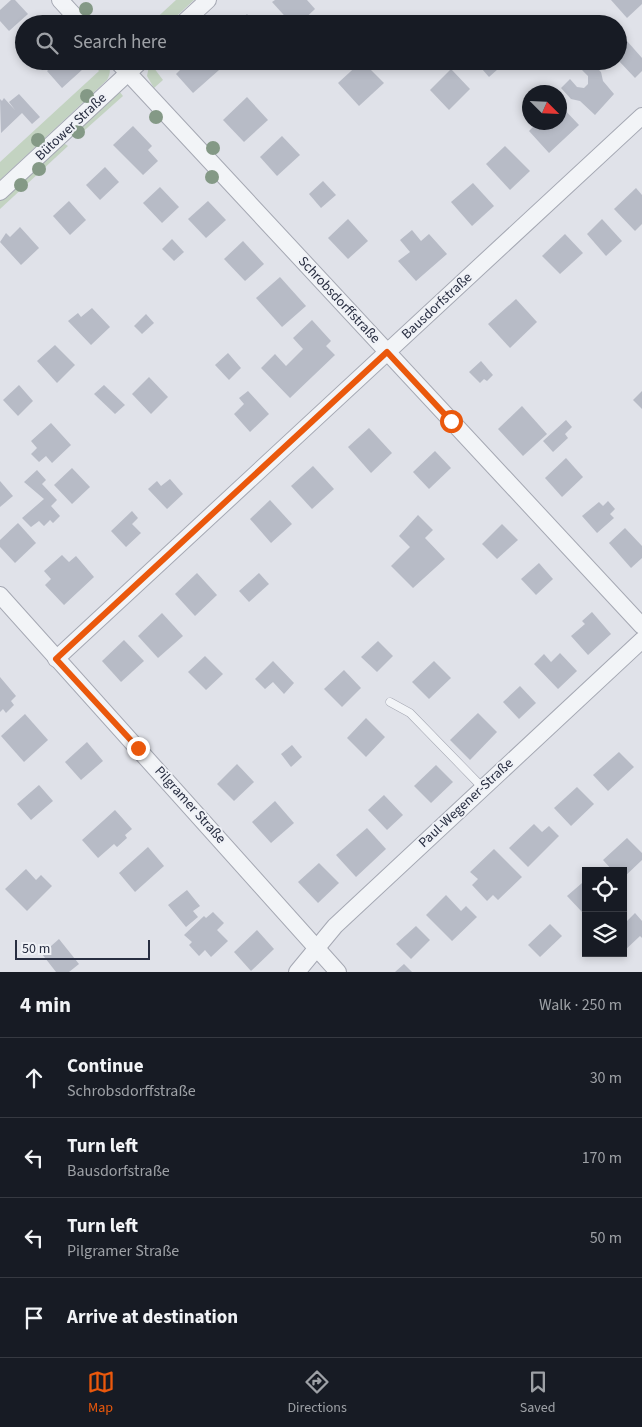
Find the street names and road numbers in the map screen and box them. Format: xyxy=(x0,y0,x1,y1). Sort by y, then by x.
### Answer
street label: Bütower Straße xyxy=(31,89,111,165)
street label: Schrobsdorffstraße xyxy=(293,252,385,348)
street label: Bausdorfstraße xyxy=(397,268,477,344)
street label: Paul-Wegener-Straße xyxy=(414,754,518,852)
street label: Pilgramer Straße xyxy=(150,762,230,848)

